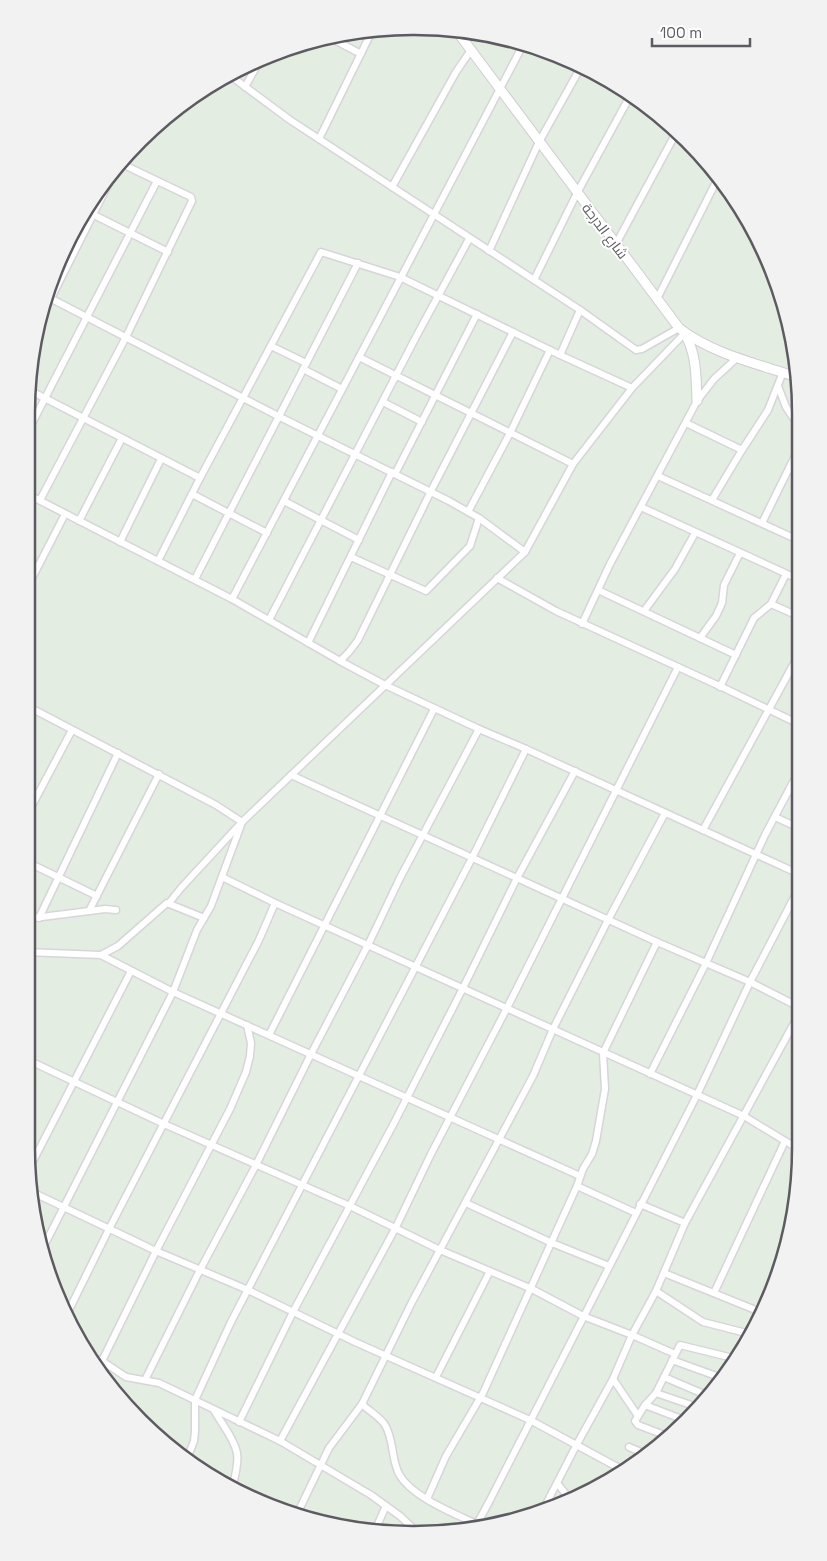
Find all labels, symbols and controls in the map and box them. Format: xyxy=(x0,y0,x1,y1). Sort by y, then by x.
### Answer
scale bar xyxy=(652,15,750,47)
text: 100 m xyxy=(660,23,702,42)
street label: شارع الدرجة xyxy=(578,199,632,263)

